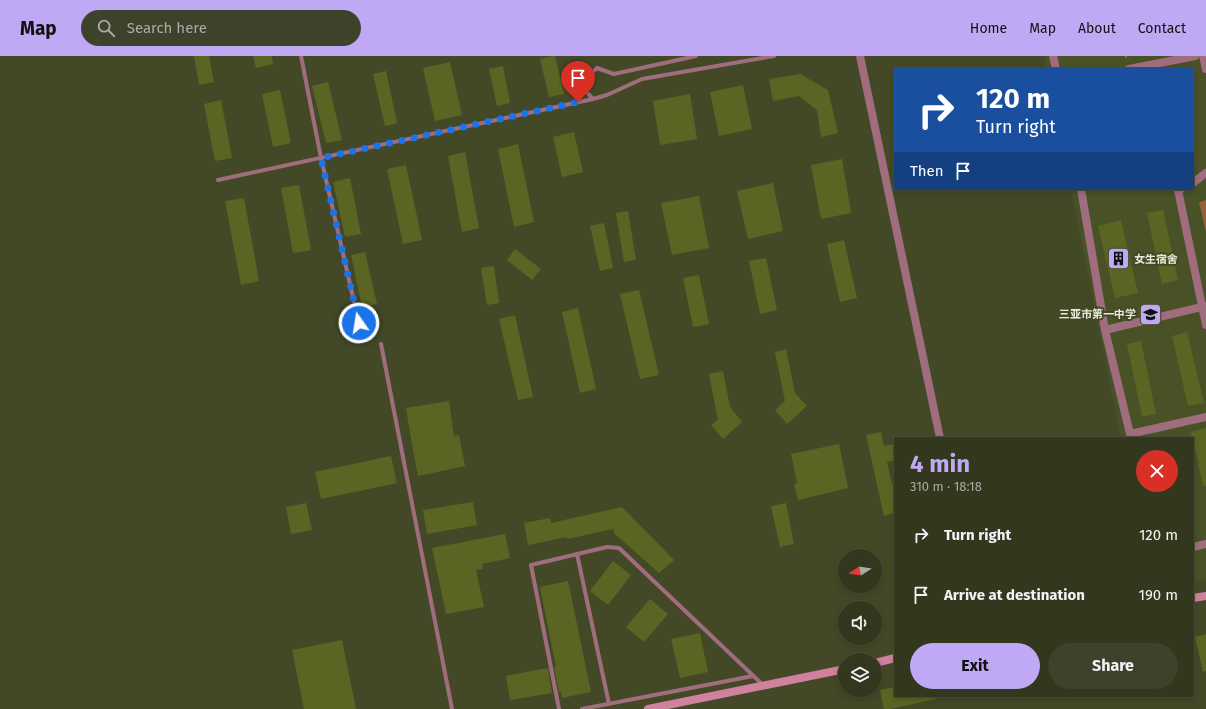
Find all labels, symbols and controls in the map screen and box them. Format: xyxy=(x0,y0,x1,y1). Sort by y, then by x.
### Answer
search box xyxy=(81,10,361,46)
text: Map xyxy=(20,17,57,40)
icon: search xyxy=(95,17,117,39)
text: Search here xyxy=(127,19,207,37)
text: Home xyxy=(970,20,1007,37)
text: Map xyxy=(1029,20,1056,37)
text: About xyxy=(1078,20,1116,37)
text: Contact xyxy=(1138,20,1186,37)
pin xyxy=(561,61,595,102)
icon: arrive xyxy=(567,67,589,89)
text: 120 m xyxy=(976,82,1050,115)
icon: right xyxy=(910,84,962,136)
text: Turn right xyxy=(976,116,1056,138)
icon: arrive xyxy=(952,160,974,182)
text: Then xyxy=(910,162,944,180)
building icon: 女生宿舍 xyxy=(1105,246,1131,272)
place label: 女生宿舍 xyxy=(1134,253,1178,266)
school or university icon: 三亚市第一中学 xyxy=(1138,301,1164,327)
position arrow xyxy=(338,302,380,344)
place label: 三亚市第一中学 xyxy=(1059,308,1136,321)
text: 4 min xyxy=(910,450,970,478)
button: close xyxy=(1136,450,1178,492)
text: 310 m · 18:18 xyxy=(910,479,982,494)
icon: right xyxy=(910,524,932,546)
text: Turn right xyxy=(944,526,1011,544)
text: 120 m xyxy=(1139,526,1178,544)
north arrow xyxy=(838,549,882,593)
map controls xyxy=(838,549,882,697)
icon: arrive xyxy=(910,584,932,606)
text: Arrive at destination xyxy=(944,586,1085,604)
text: 190 m xyxy=(1138,586,1178,604)
button: sound xyxy=(838,601,882,645)
button: Exit xyxy=(910,643,1040,689)
button: Share xyxy=(1048,643,1178,689)
button: layers xyxy=(838,653,882,697)

